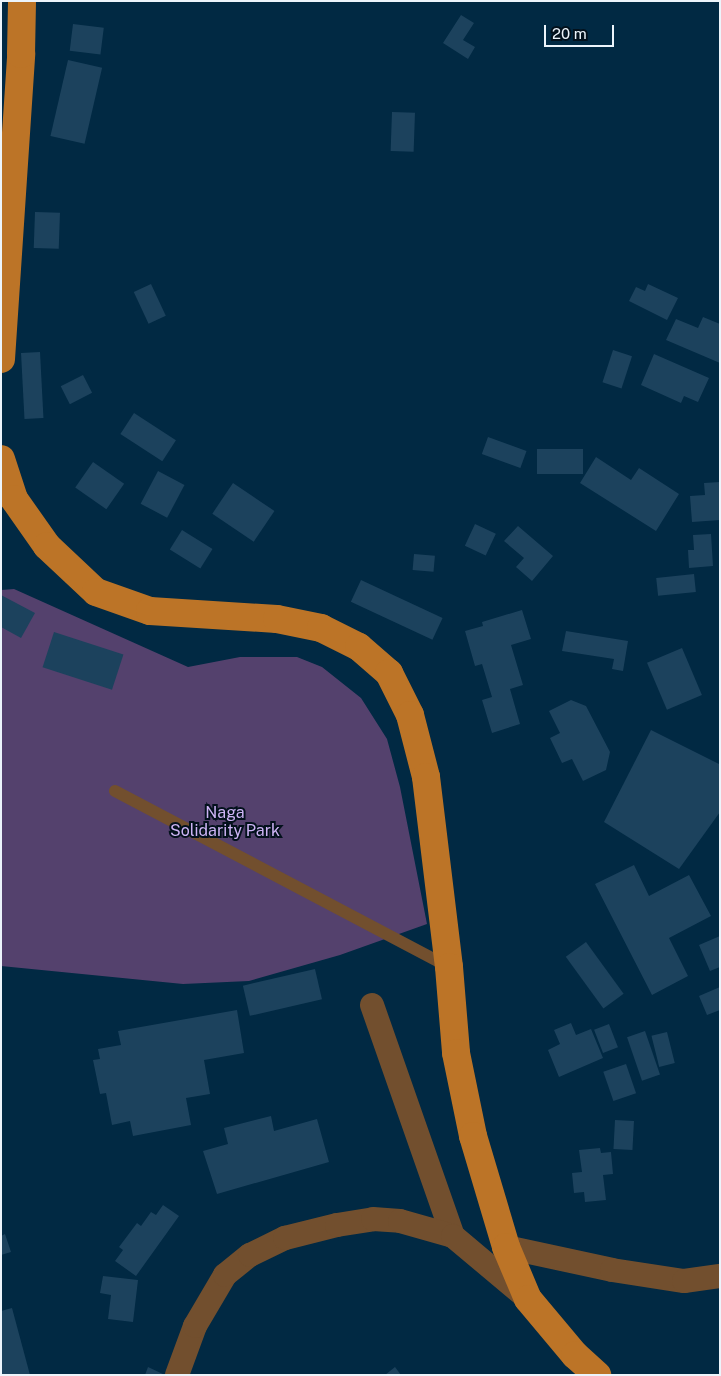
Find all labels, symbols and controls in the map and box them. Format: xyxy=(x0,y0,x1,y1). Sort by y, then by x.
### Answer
scale bar xyxy=(546,15,616,47)
text: 20 m xyxy=(552,25,587,42)
park label: Naga Solidarity Park xyxy=(170,803,280,841)

